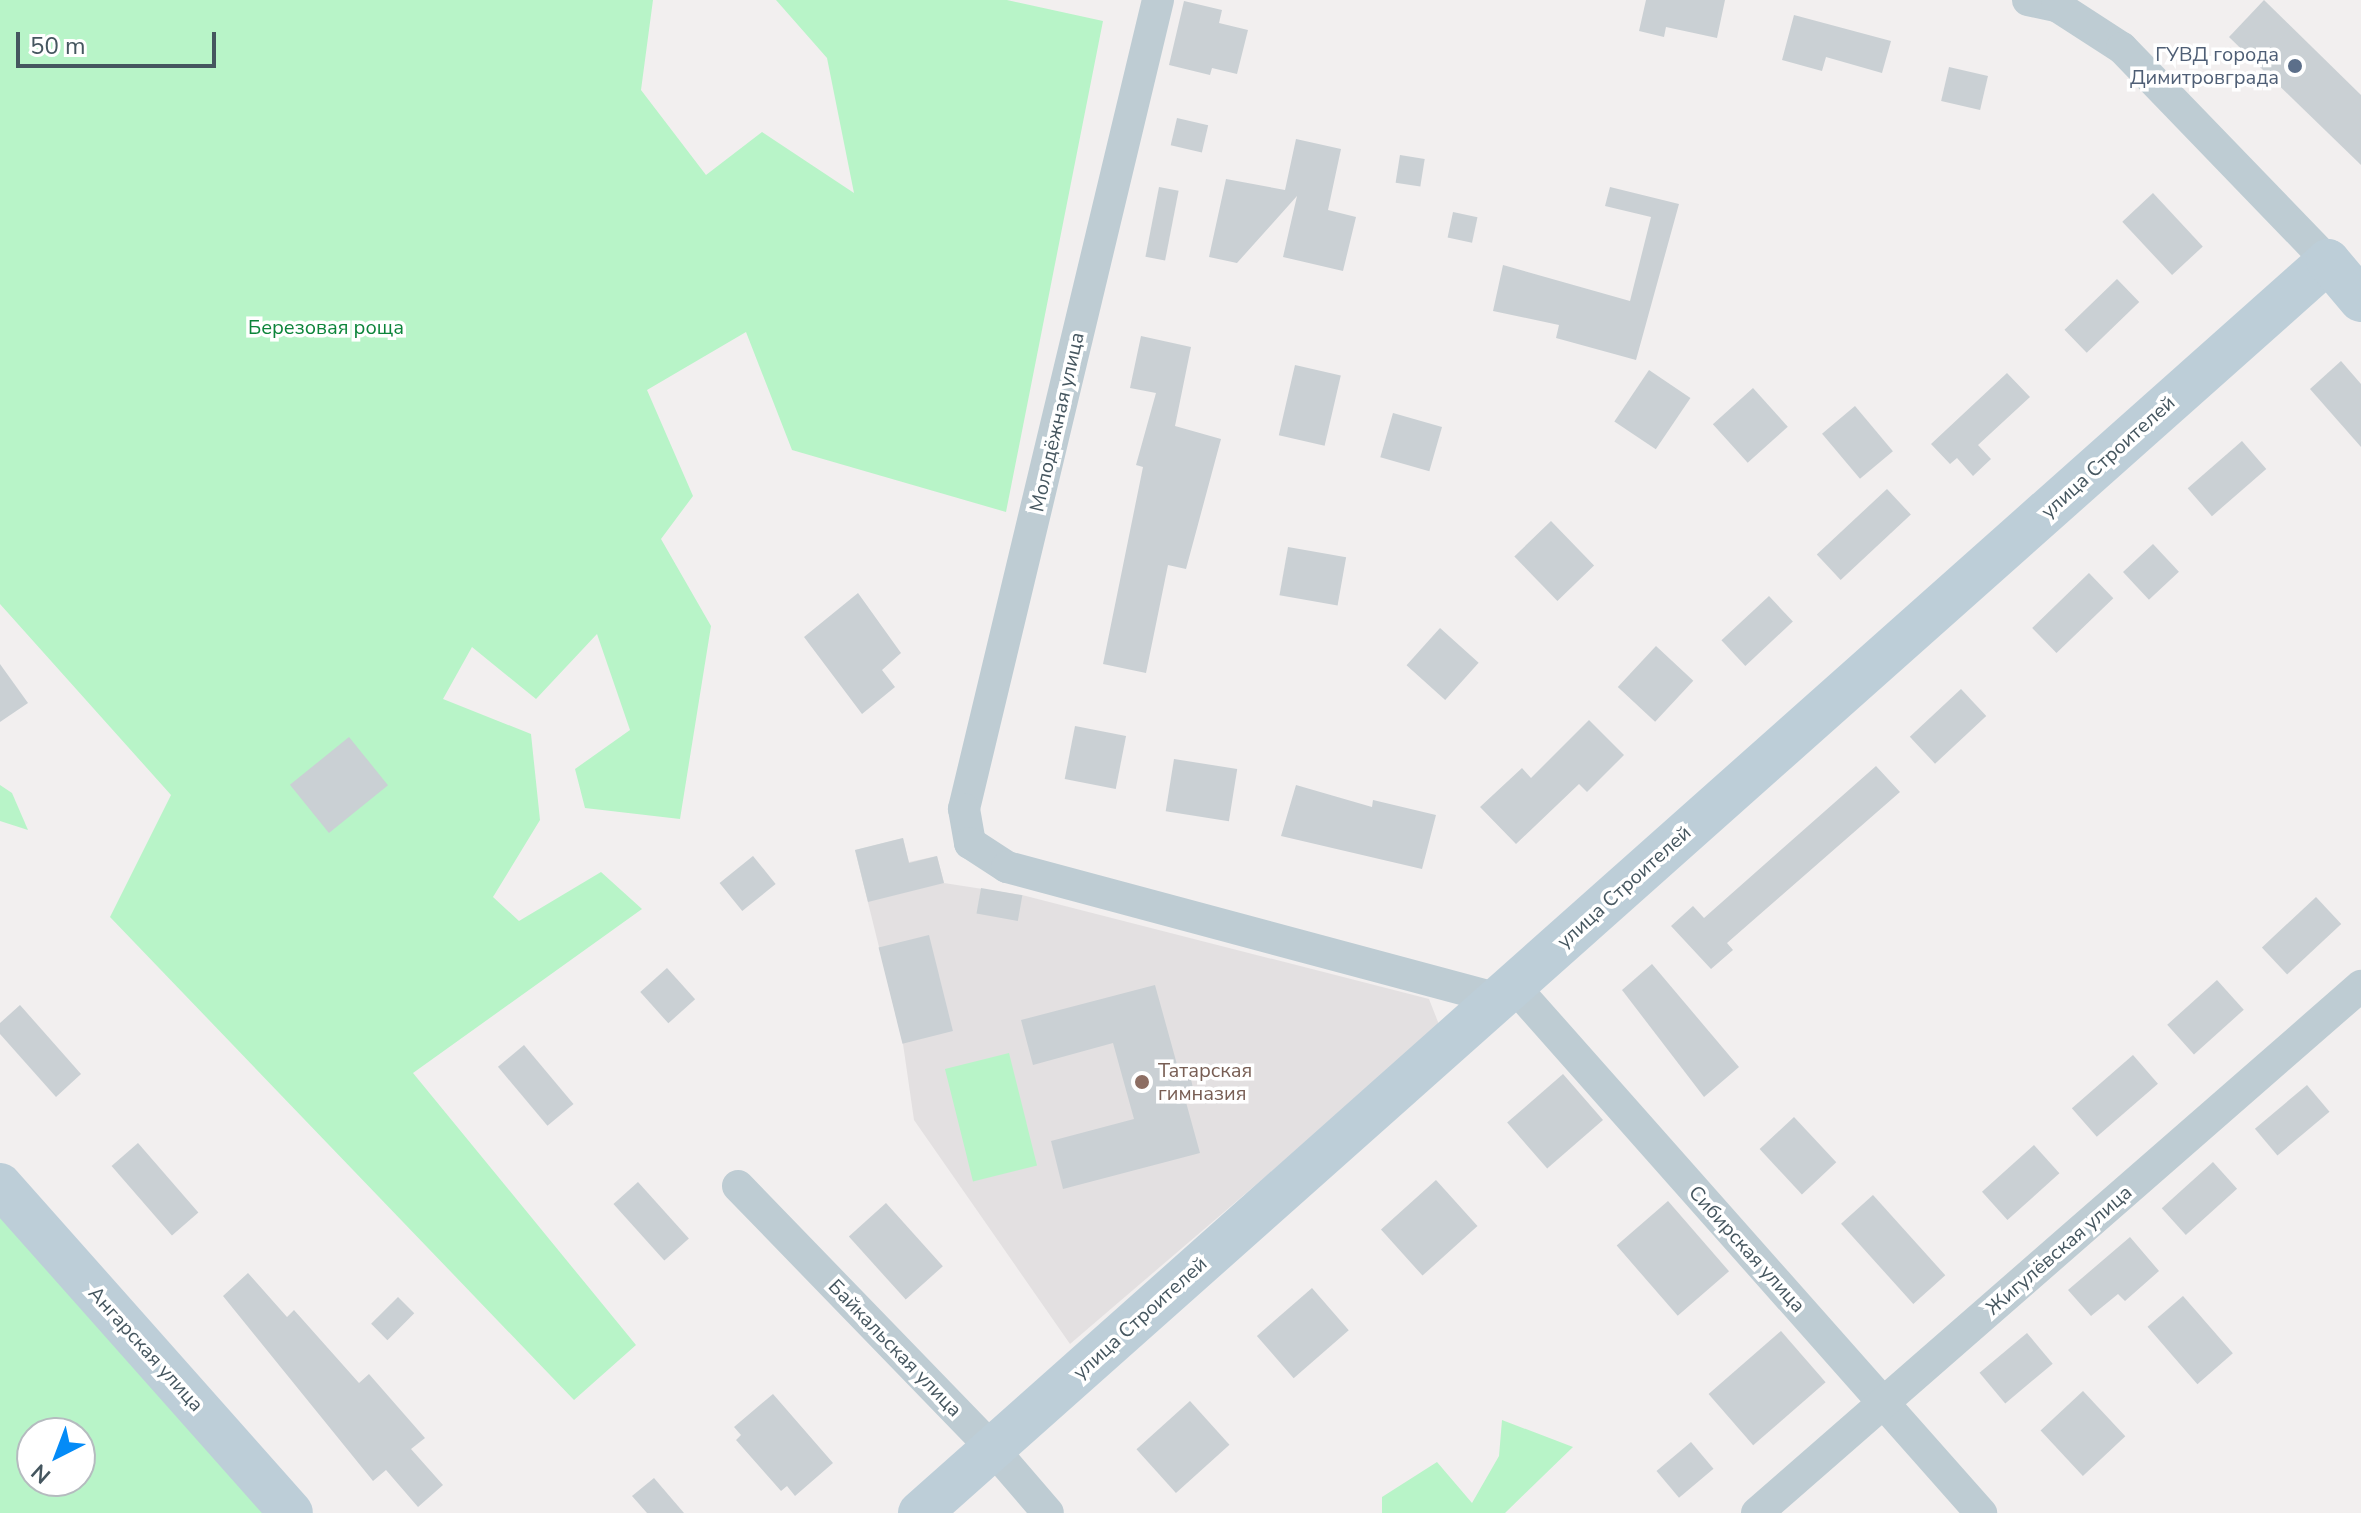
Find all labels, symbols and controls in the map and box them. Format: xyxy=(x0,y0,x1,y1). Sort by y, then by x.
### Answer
scale bar xyxy=(20,16,220,66)
text: 50 m xyxy=(30,30,86,62)
place label: ГУВД города Димитровграда xyxy=(2130,42,2279,89)
marker: ГУВД города Димитровграда xyxy=(2286,57,2304,75)
park label: Березовая роща xyxy=(248,315,404,339)
street label: Молодёжная улица xyxy=(1025,330,1089,514)
street label: улица Строителей xyxy=(2036,391,2180,523)
street label: улица Строителей xyxy=(1552,821,1696,953)
place label: Татарская гимназия xyxy=(1158,1058,1252,1105)
marker: Татарская гимназия xyxy=(1133,1073,1151,1091)
street label: Жигулёвская улица xyxy=(1981,1180,2137,1320)
street label: Сибирская улица xyxy=(1684,1181,1810,1317)
street label: улица Строителей xyxy=(1068,1252,1212,1384)
street label: Байкальская улица xyxy=(823,1274,967,1422)
street label: Ангарская улица xyxy=(84,1281,208,1417)
north arrow xyxy=(16,1417,96,1497)
text: N xyxy=(25,1457,57,1490)

